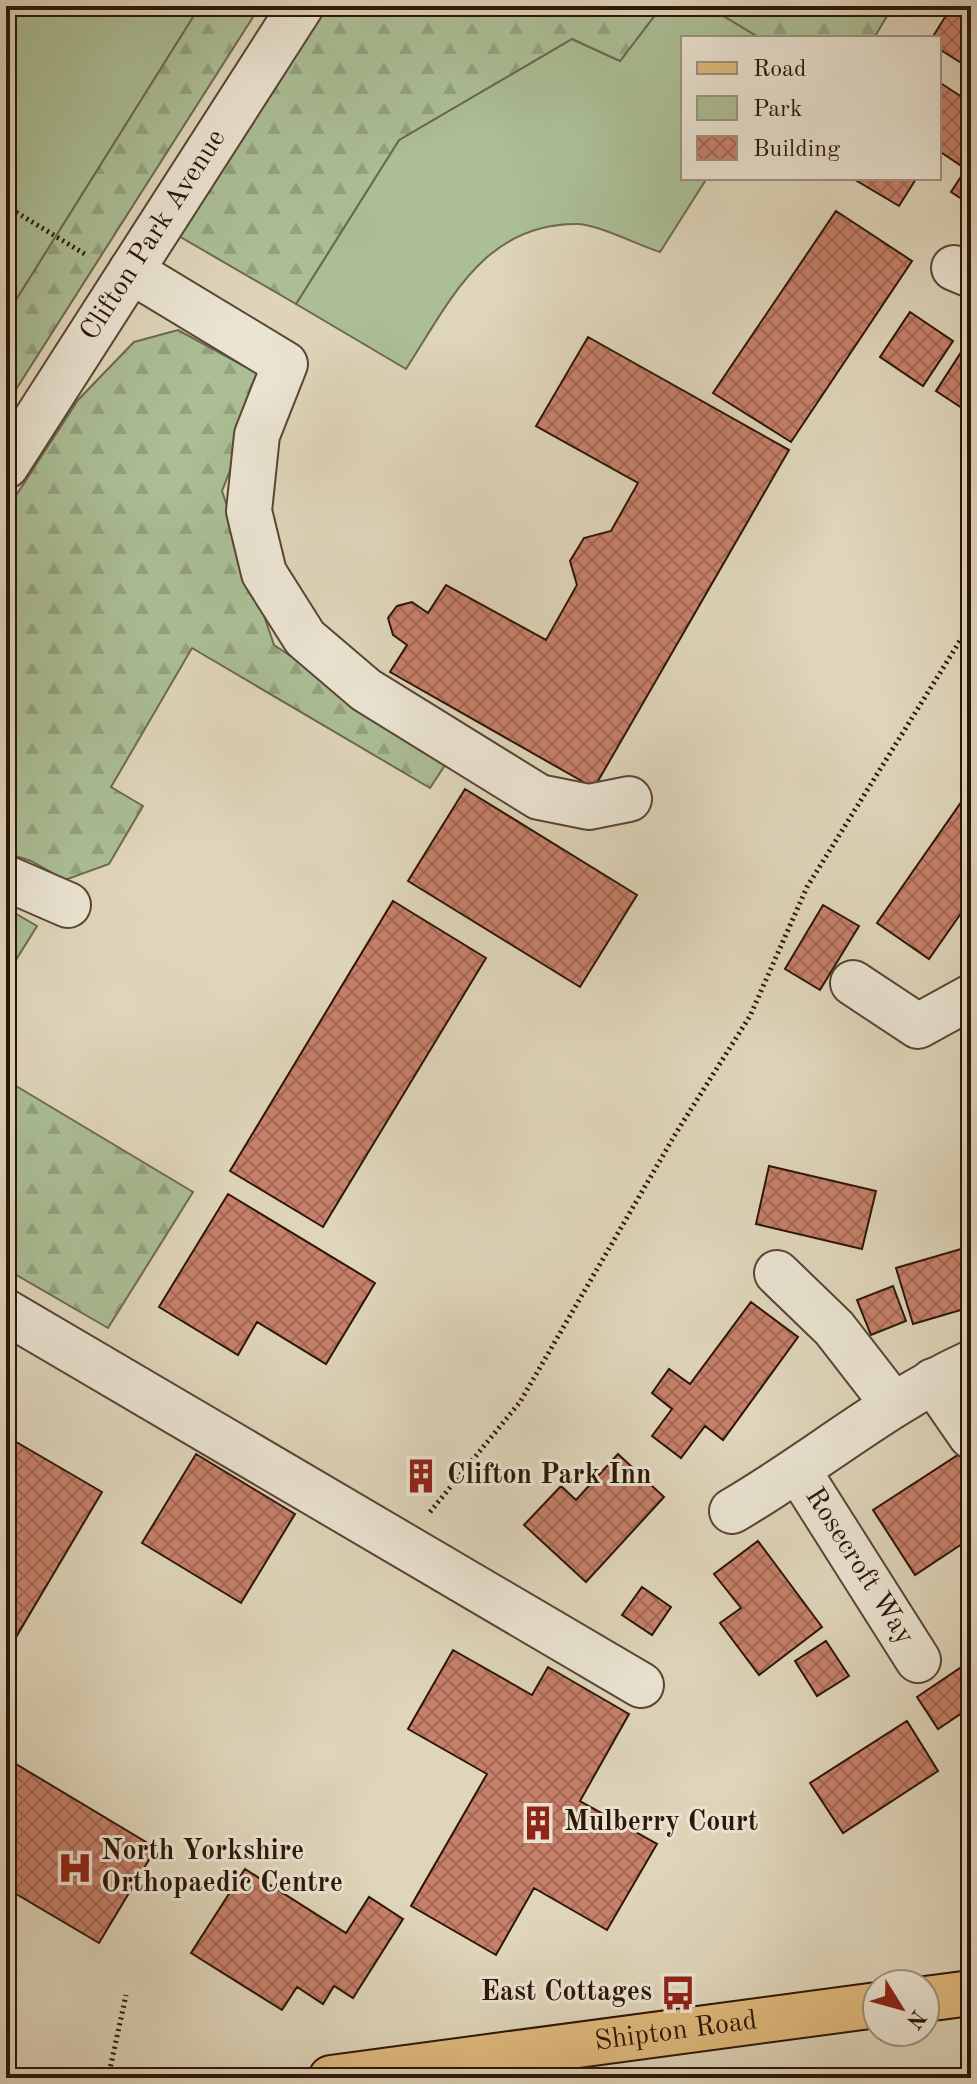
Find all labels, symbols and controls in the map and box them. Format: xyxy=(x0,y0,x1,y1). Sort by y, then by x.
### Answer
legend xyxy=(681,36,941,180)
text: Road xyxy=(753,58,806,82)
text: Park xyxy=(753,98,802,122)
street label: Clifton Park Avenue xyxy=(76,125,232,346)
text: Building xyxy=(753,138,840,162)
building icon: Clifton Park Inn xyxy=(402,1457,440,1495)
place label: Clifton Park Inn xyxy=(447,1462,652,1490)
street label: Rosecroft Way xyxy=(799,1483,919,1650)
building icon: Mulberry Court xyxy=(519,1804,557,1842)
place label: Mulberry Court xyxy=(564,1809,758,1837)
place label: North Yorkshire Orthopaedic Centre xyxy=(101,1838,343,1898)
hospital icon: North Yorkshire Orthopaedic Centre xyxy=(56,1849,94,1887)
north arrow xyxy=(861,1968,941,2048)
bus stop icon: East Cottages xyxy=(659,1974,697,2012)
place label: East Cottages xyxy=(480,1979,652,2007)
text: N xyxy=(901,2005,929,2032)
street label: Shipton Road xyxy=(593,2007,759,2057)

